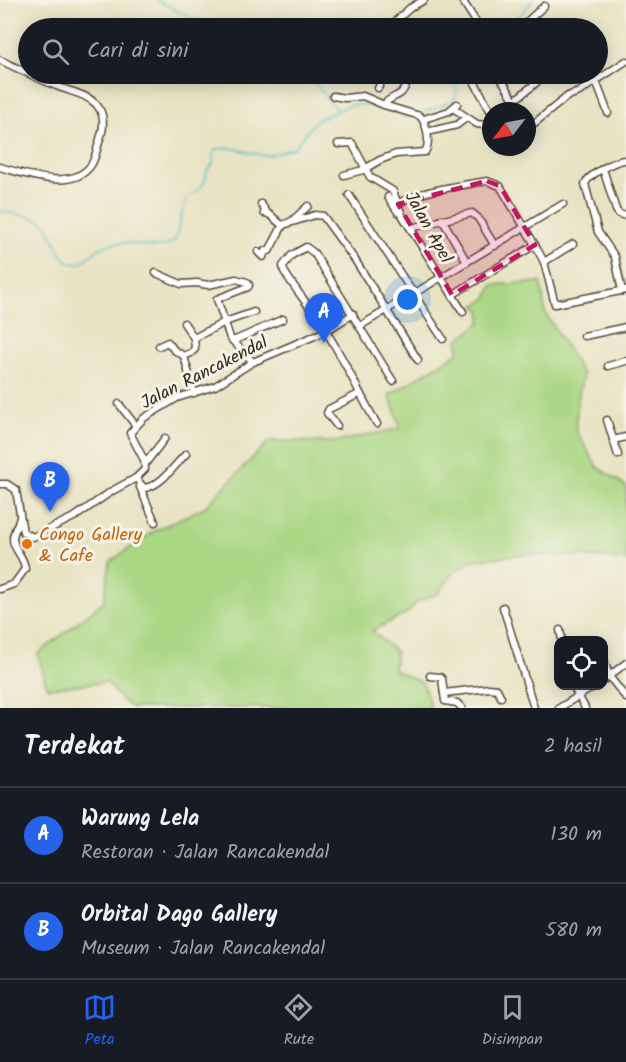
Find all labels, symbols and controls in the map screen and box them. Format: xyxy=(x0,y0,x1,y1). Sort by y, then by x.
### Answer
search box xyxy=(18,18,608,84)
text: Cari di sini xyxy=(87,34,188,69)
icon: search xyxy=(39,35,72,68)
north arrow xyxy=(482,102,536,156)
street label: Jalan Apel xyxy=(396,186,460,270)
your location xyxy=(393,285,422,314)
pin: A xyxy=(304,294,344,343)
street label: Jalan Rancakendal xyxy=(136,328,274,418)
pin: B xyxy=(31,462,70,512)
place label: Congo Gallery & Cafe xyxy=(39,521,143,571)
marker: Congo Gallery & Cafe xyxy=(20,537,34,551)
map controls xyxy=(554,636,608,690)
button: locate xyxy=(554,636,608,690)
text: Terdekat xyxy=(24,726,125,768)
text: 2 hasil xyxy=(544,731,602,763)
text: Warung Lela xyxy=(81,802,199,837)
text: A xyxy=(37,819,50,851)
text: 130 m xyxy=(550,819,602,851)
text: Restoran · Jalan Rancakendal xyxy=(81,837,329,869)
text: Orbital Dago Gallery xyxy=(81,898,277,933)
text: B xyxy=(37,915,50,947)
text: 580 m xyxy=(545,915,602,947)
text: Museum · Jalan Rancakendal xyxy=(81,933,325,965)
tab: Peta xyxy=(83,991,116,1052)
tab: Rute xyxy=(282,991,315,1052)
tab: Disimpan xyxy=(482,991,543,1052)

